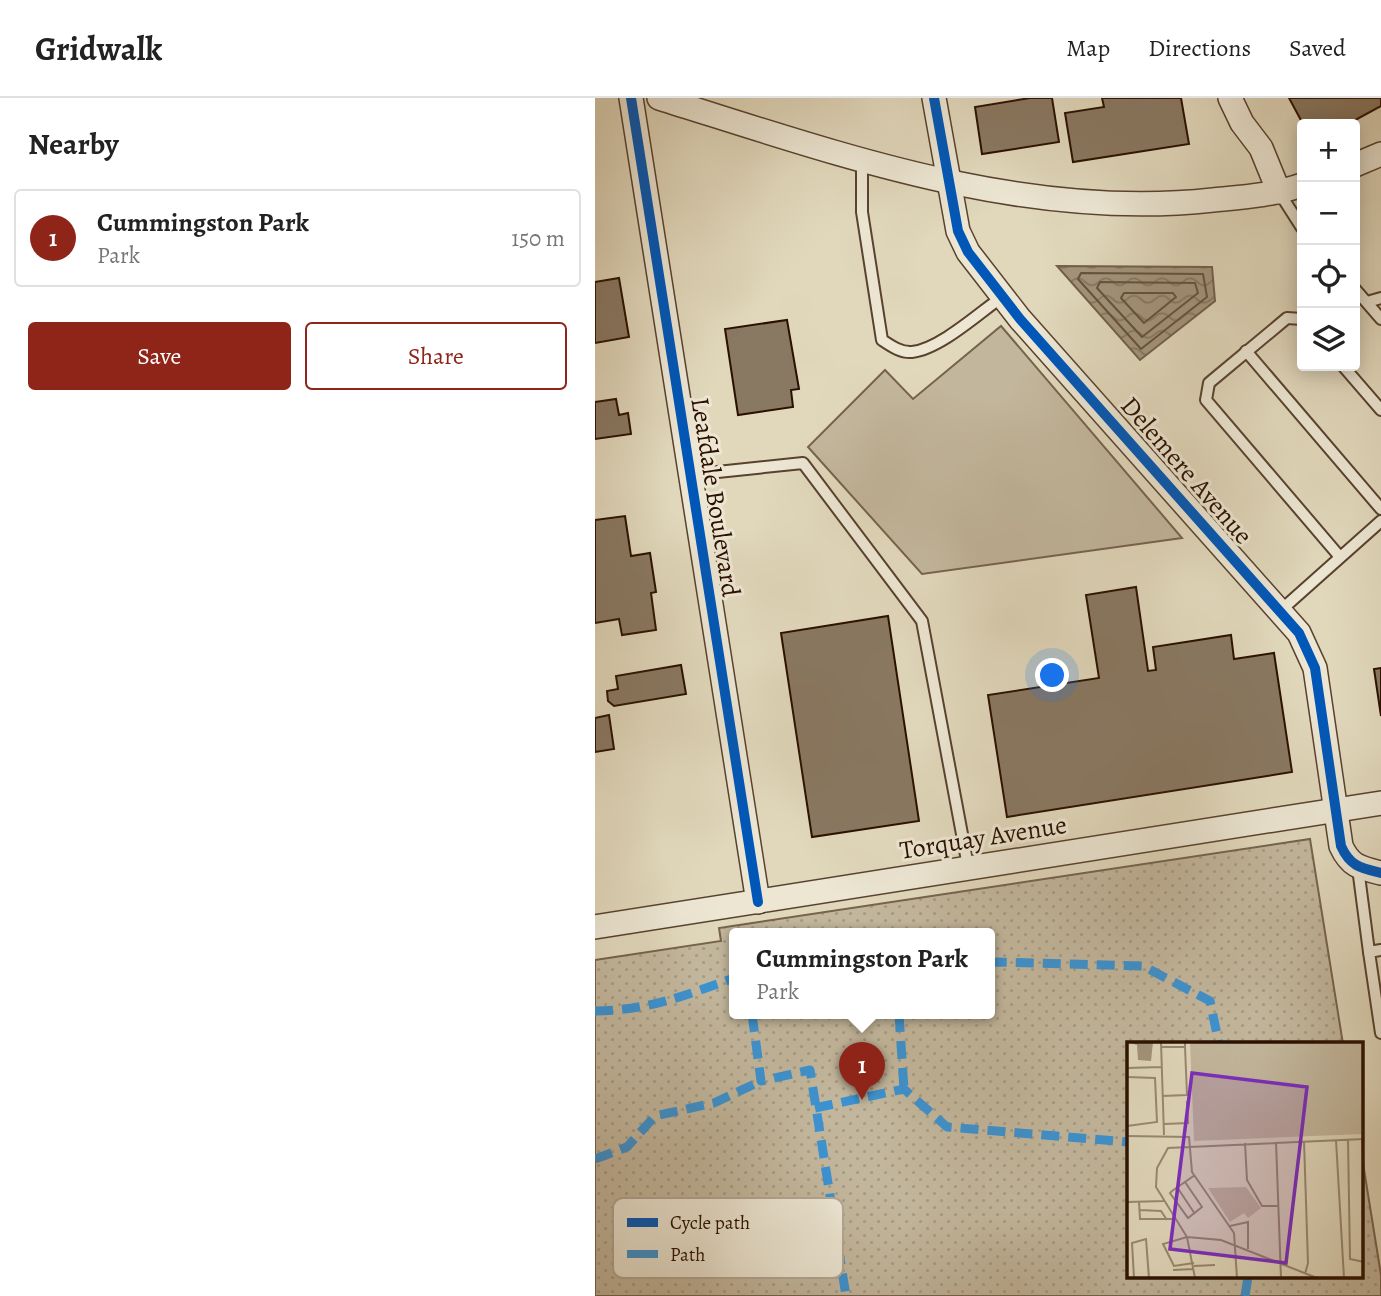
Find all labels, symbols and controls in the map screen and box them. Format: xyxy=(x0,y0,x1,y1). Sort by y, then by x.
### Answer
text: Gridwalk xyxy=(35,26,162,71)
text: Map xyxy=(1066,32,1110,64)
text: Directions xyxy=(1148,32,1251,64)
text: Saved xyxy=(1289,32,1346,64)
map controls xyxy=(1297,119,1360,371)
button: + xyxy=(1297,119,1360,182)
text: Nearby xyxy=(28,124,119,164)
button: − xyxy=(1297,182,1360,245)
text: Cummingston Park xyxy=(97,205,309,240)
text: 1 xyxy=(49,223,57,254)
text: 150 m xyxy=(511,223,565,254)
text: Park xyxy=(97,240,140,271)
button: locate xyxy=(1297,245,1360,308)
button: layers xyxy=(1297,308,1360,371)
button: Save xyxy=(28,322,291,390)
button: Share xyxy=(305,322,567,390)
street label: Delemere Avenue xyxy=(1113,389,1261,552)
street label: Leafdale Boulevard xyxy=(682,395,749,599)
your location xyxy=(1035,658,1069,692)
street label: Torquay Avenue xyxy=(897,807,1069,868)
popup xyxy=(729,928,995,1019)
text: Cummingston Park xyxy=(756,941,968,976)
text: Park xyxy=(756,976,799,1007)
pin: 1 xyxy=(839,1042,885,1100)
inset map xyxy=(1127,1042,1363,1278)
legend xyxy=(613,1198,843,1278)
text: Cycle path xyxy=(670,1210,750,1236)
text: Path xyxy=(670,1242,705,1268)

